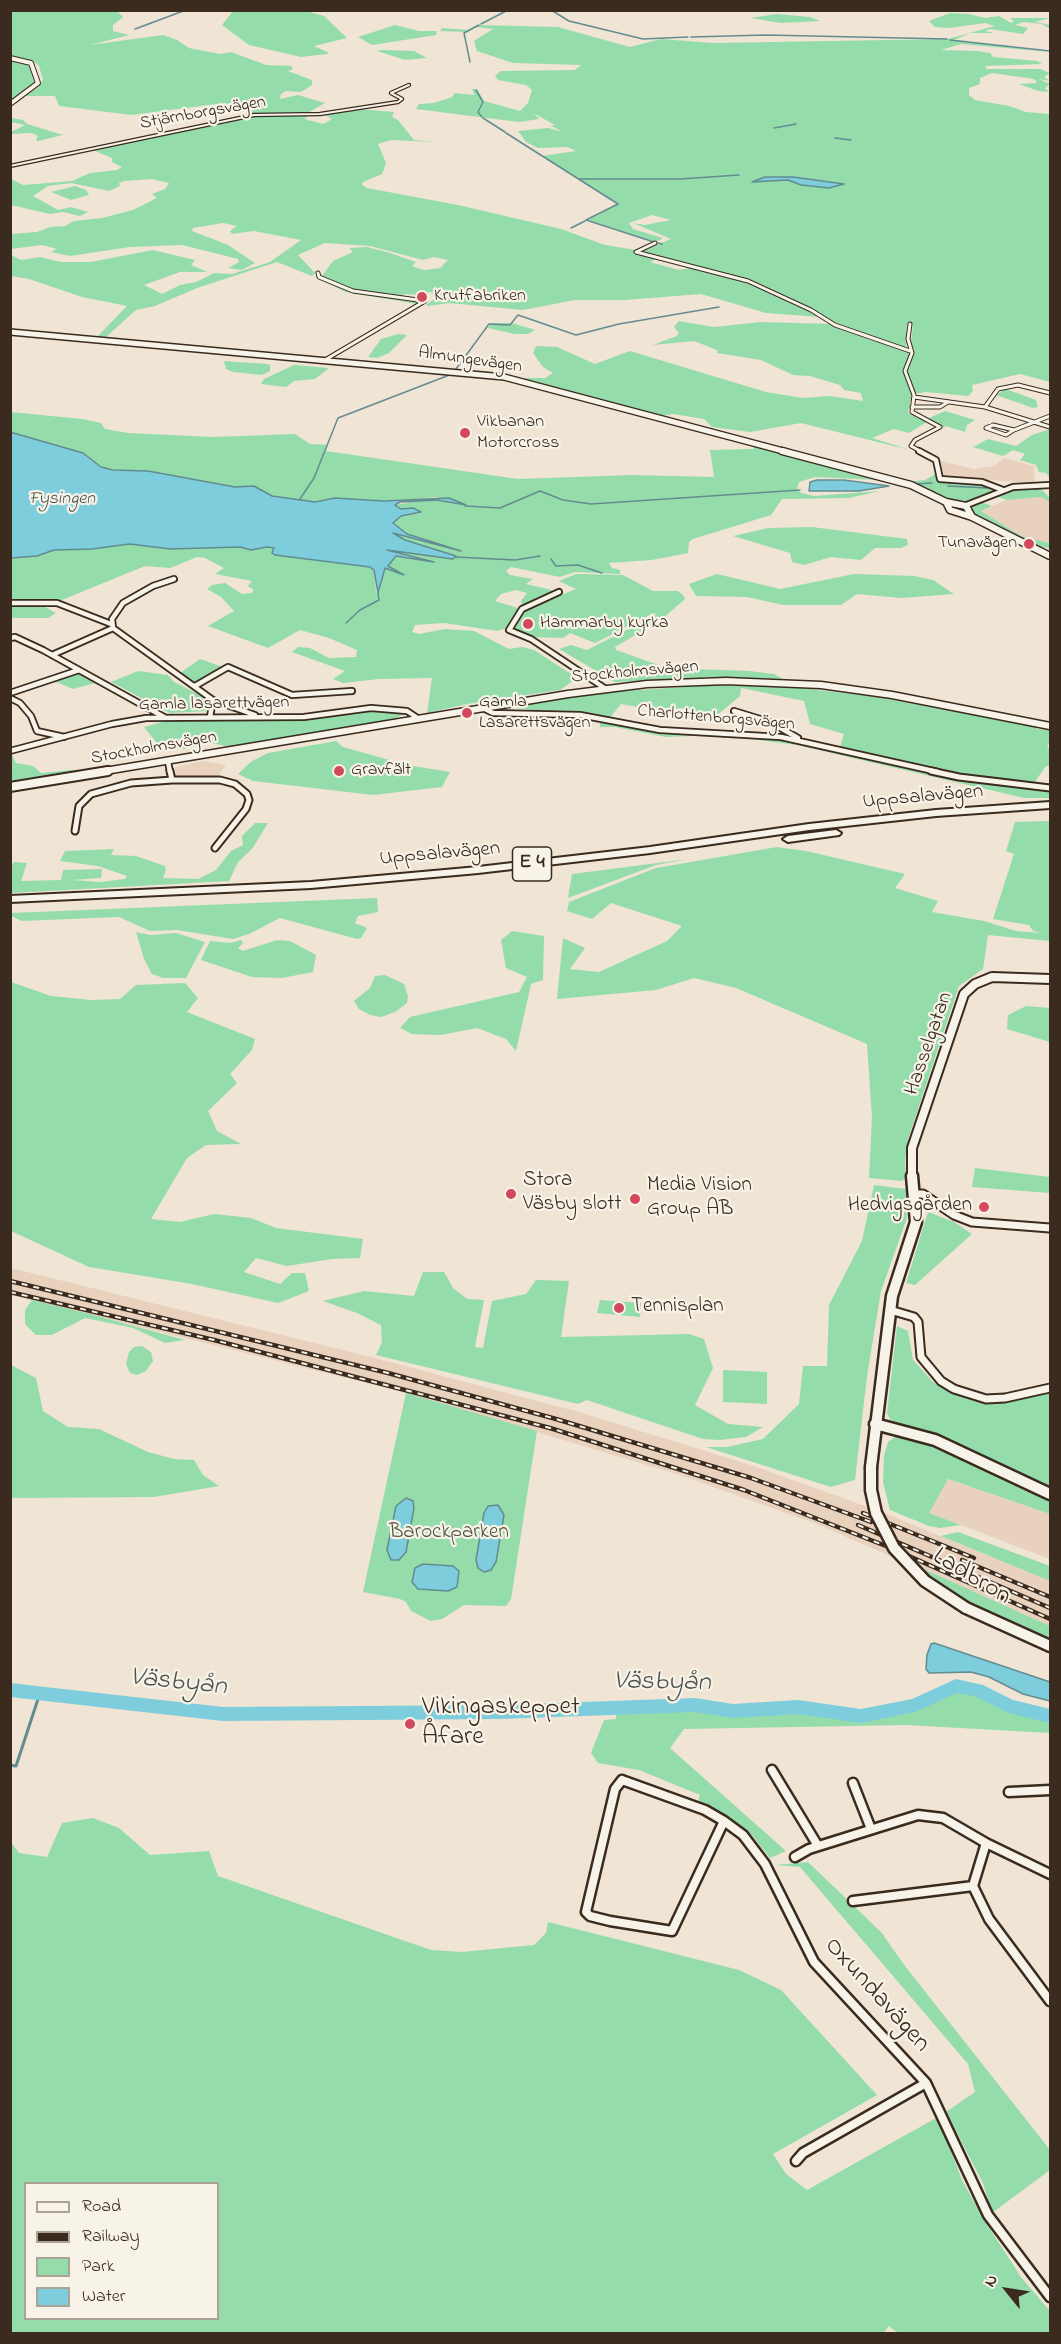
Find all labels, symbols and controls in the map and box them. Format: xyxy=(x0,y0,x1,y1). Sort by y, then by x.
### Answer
street label: Stjärnborgsvägen xyxy=(138,92,268,136)
place label: Krutfabriken xyxy=(434,286,526,308)
marker: Krutfabriken xyxy=(415,290,429,304)
street label: Almungevägen xyxy=(417,343,523,379)
place label: Vikbanan Motorcross xyxy=(477,412,560,454)
marker: Vikbanan Motorcross xyxy=(458,426,472,440)
water label: Fysingen xyxy=(29,489,95,511)
place label: Tunavägen xyxy=(938,533,1017,555)
marker: Tunavägen xyxy=(1022,537,1036,551)
place label: Hammarby kyrka xyxy=(540,613,669,635)
marker: Hammarby kyrka xyxy=(521,617,535,631)
street label: Stockholmsvägen xyxy=(571,657,699,689)
place label: Gamla Lasarettsvägen xyxy=(479,692,590,734)
street label: Gamla lasarettvägen xyxy=(138,693,290,717)
street label: Charlottenborgsvägen xyxy=(636,701,796,737)
marker: Gamla Lasarettsvägen xyxy=(460,706,474,720)
street label: Stockholmsvägen xyxy=(89,727,219,771)
place label: Gravfält xyxy=(351,760,411,782)
marker: Gravfält xyxy=(332,764,346,778)
street label: Uppsalavägen xyxy=(862,780,984,816)
street label: Uppsalavägen xyxy=(379,837,501,873)
road number: E 4 xyxy=(512,847,552,881)
street label: Hasselgatan xyxy=(901,989,959,1099)
place label: Stora Väsby slott xyxy=(523,1169,621,1219)
place label: Media Vision Group AB xyxy=(647,1174,752,1224)
marker: Stora Väsby slott xyxy=(504,1187,518,1201)
marker: Media Vision Group AB xyxy=(628,1192,642,1206)
place label: Hedvigsgården xyxy=(848,1194,972,1220)
marker: Hedvigsgården xyxy=(977,1200,991,1214)
place label: Tennisplan xyxy=(631,1295,724,1321)
marker: Tennisplan xyxy=(612,1301,626,1315)
park label: Barockparken xyxy=(389,1521,509,1547)
street label: Ladbron xyxy=(926,1542,1016,1614)
water label: Väsbyån xyxy=(128,1663,228,1705)
water label: Väsbyån xyxy=(613,1667,711,1701)
place label: Vikingaskeppet Åfare xyxy=(422,1693,580,1754)
marker: Vikingaskeppet Åfare xyxy=(403,1717,417,1731)
street label: Oxundavägen xyxy=(816,1932,936,2060)
legend xyxy=(24,2182,219,2320)
text: Road xyxy=(82,2194,121,2220)
text: Railway xyxy=(82,2224,139,2250)
text: Park xyxy=(82,2254,115,2280)
north arrow xyxy=(977,2260,1037,2320)
text: N xyxy=(978,2270,1005,2292)
text: Water xyxy=(82,2284,125,2310)

